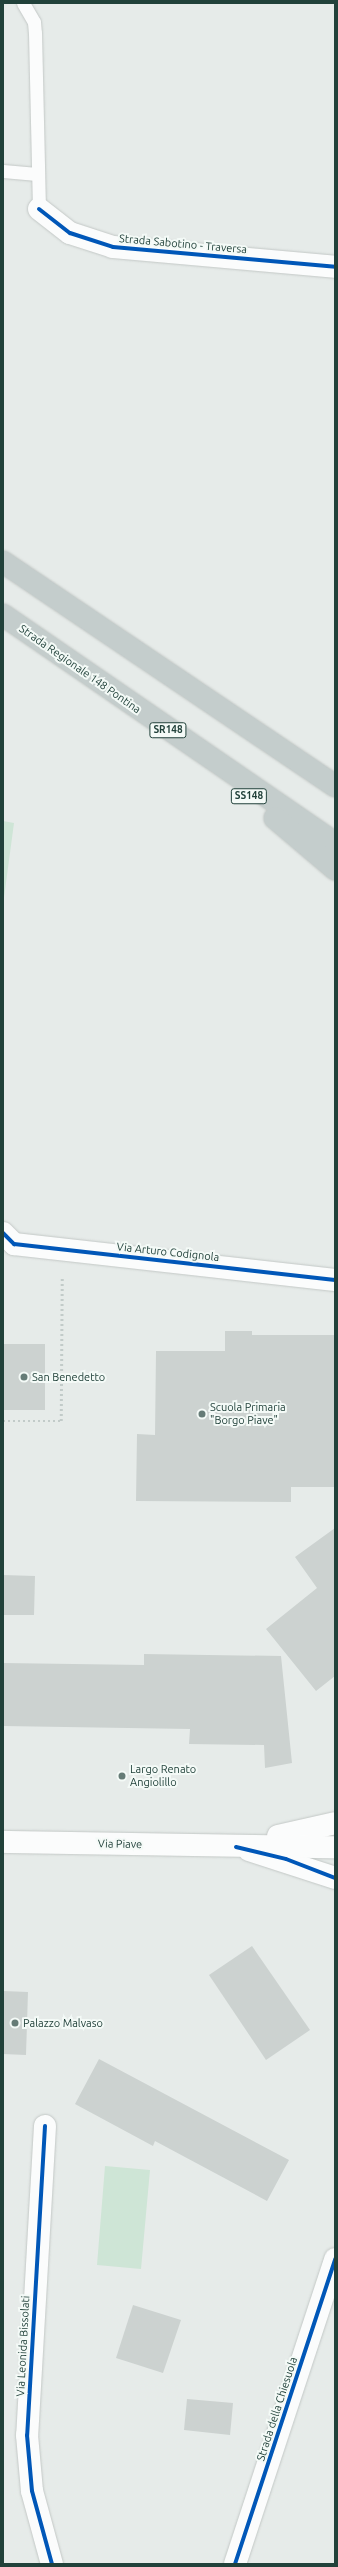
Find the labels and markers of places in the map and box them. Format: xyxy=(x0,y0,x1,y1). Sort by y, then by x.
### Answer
place label: San Benedetto xyxy=(32,1370,105,1384)
marker: San Benedetto xyxy=(19,1372,29,1382)
place label: Scuola Primaria "Borgo Piave" xyxy=(210,1401,286,1427)
marker: Scuola Primaria "Borgo Piave" xyxy=(197,1409,207,1419)
place label: Largo Renato Angiolillo xyxy=(130,1763,196,1789)
marker: Largo Renato Angiolillo xyxy=(117,1771,127,1781)
place label: Palazzo Malvaso xyxy=(23,2016,103,2030)
marker: Palazzo Malvaso xyxy=(10,2018,20,2028)

